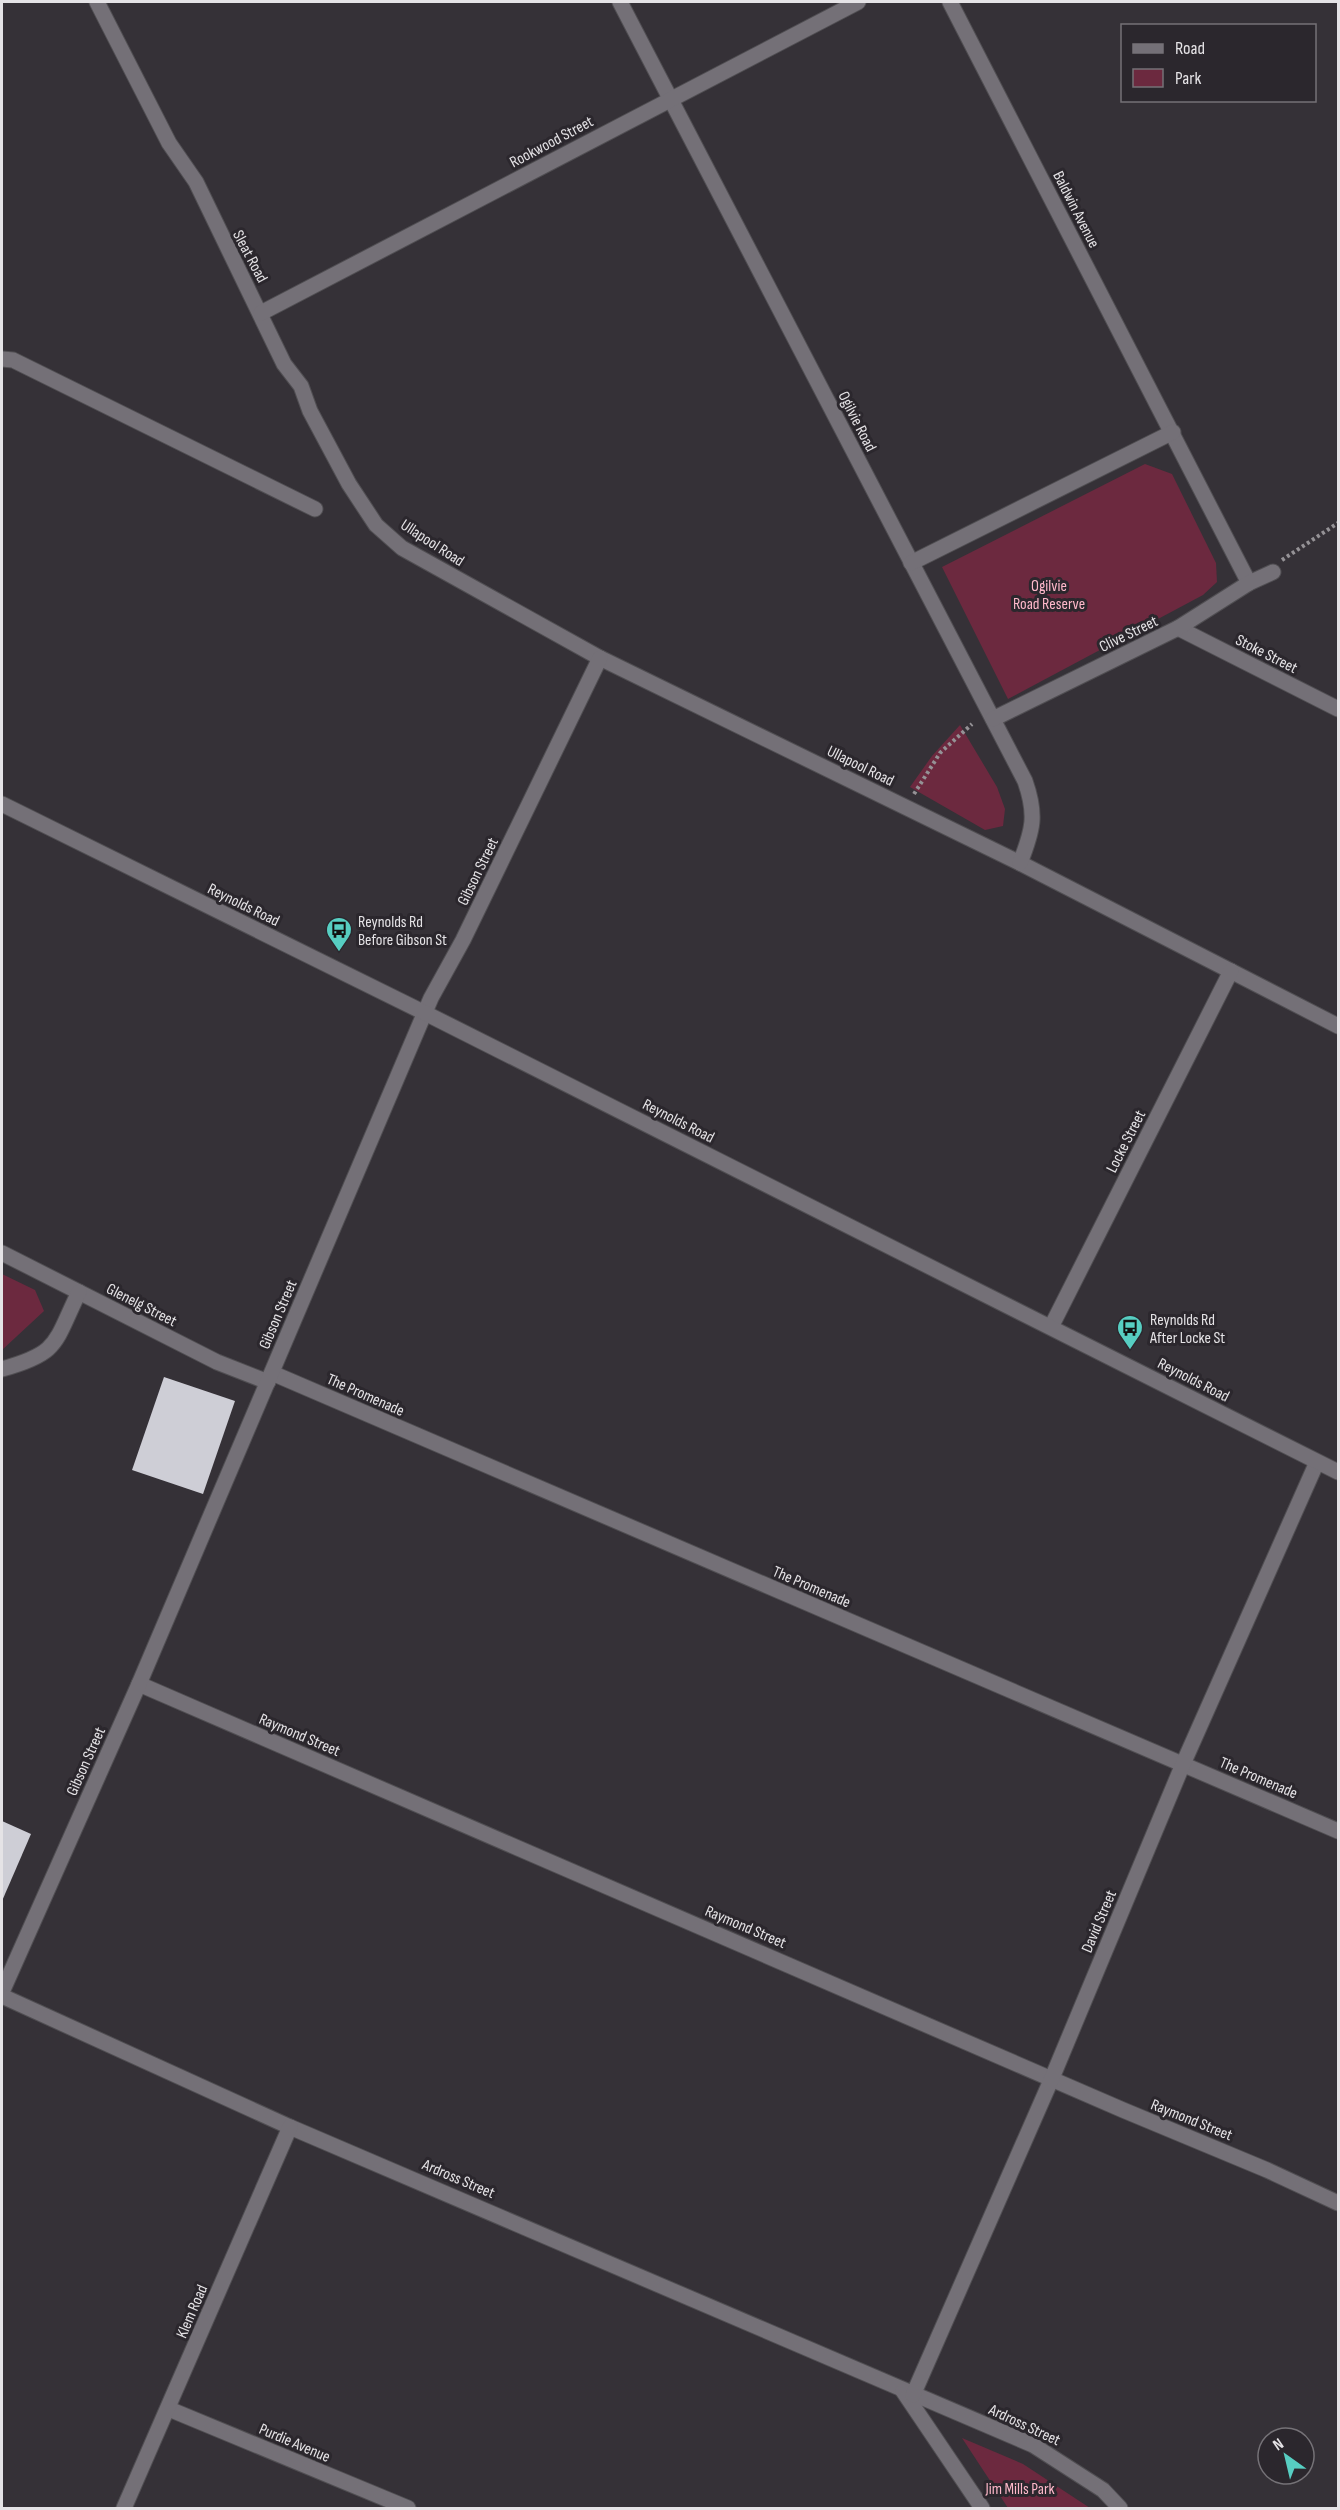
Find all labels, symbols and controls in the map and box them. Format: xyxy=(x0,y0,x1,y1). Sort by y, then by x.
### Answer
legend xyxy=(1121,24,1316,102)
text: Road xyxy=(1175,38,1205,59)
text: Park xyxy=(1175,68,1201,89)
street label: Rookwood Street xyxy=(507,112,597,172)
street label: Baldwin Avenue xyxy=(1048,168,1103,251)
street label: Sleat Road xyxy=(228,227,271,286)
street label: Ogilvie Road xyxy=(833,388,880,455)
street label: Ullapool Road xyxy=(397,516,468,571)
park label: Ogilvie Road Reserve xyxy=(1013,577,1085,614)
street label: Clive Street xyxy=(1096,612,1161,657)
street label: Stoke Street xyxy=(1232,631,1301,678)
street label: Ullapool Road xyxy=(824,742,897,791)
street label: Gibson Street xyxy=(454,835,503,909)
street label: Reynolds Road xyxy=(204,880,282,931)
place label: Reynolds Rd Before Gibson St xyxy=(358,913,447,950)
bus stop icon: Reynolds Rd Before Gibson St xyxy=(324,915,354,953)
street label: Reynolds Road xyxy=(639,1095,717,1147)
street label: Locke Street xyxy=(1103,1107,1150,1176)
street label: Gibson Street xyxy=(255,1277,301,1352)
street label: Glenelg Street xyxy=(103,1280,180,1331)
place label: Reynolds Rd After Locke St xyxy=(1149,1311,1225,1348)
bus stop icon: Reynolds Rd After Locke St xyxy=(1115,1313,1145,1351)
street label: Reynolds Road xyxy=(1154,1354,1232,1406)
street label: The Promenade xyxy=(324,1370,407,1421)
street label: The Promenade xyxy=(770,1562,853,1612)
street label: Raymond Street xyxy=(256,1710,343,1761)
street label: Gibson Street xyxy=(63,1724,110,1799)
street label: The Promenade xyxy=(1217,1753,1300,1803)
street label: David Street xyxy=(1078,1887,1121,1956)
street label: Raymond Street xyxy=(702,1902,789,1953)
street label: Raymond Street xyxy=(1148,2095,1235,2145)
street label: Ardross Street xyxy=(418,2155,498,2203)
street label: Klem Road xyxy=(173,2282,212,2341)
street label: Ardross Street xyxy=(985,2400,1063,2450)
street label: Purdie Avenue xyxy=(256,2420,333,2467)
north arrow xyxy=(1256,2426,1316,2486)
text: N xyxy=(1270,2435,1287,2455)
park label: Jim Mills Park xyxy=(984,2480,1055,2499)

